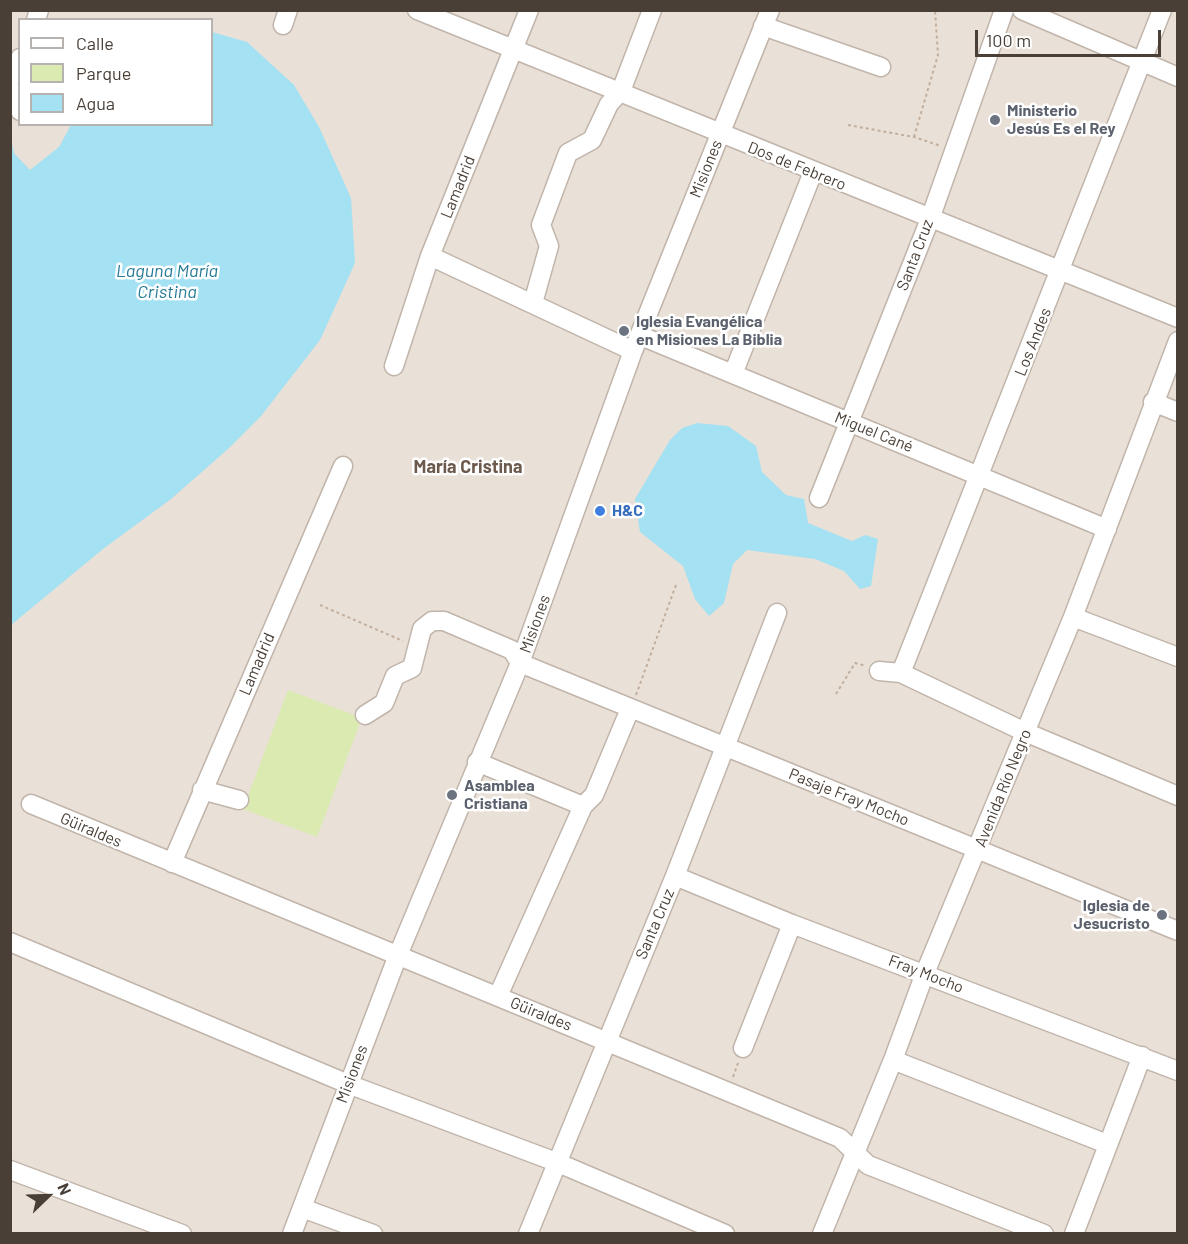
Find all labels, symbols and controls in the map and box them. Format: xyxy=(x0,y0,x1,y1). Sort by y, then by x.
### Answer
legend xyxy=(18,18,213,126)
scale bar xyxy=(978,18,1164,56)
text: 100 m xyxy=(986,29,1031,51)
text: Calle xyxy=(76,32,114,54)
text: Parque xyxy=(76,62,131,84)
text: Agua xyxy=(76,92,115,114)
place label: Ministerio Jesús Es el Rey xyxy=(1007,101,1115,139)
marker: Ministerio Jesús Es el Rey xyxy=(988,113,1002,127)
street label: Misiones xyxy=(686,137,726,201)
street label: Dos de Febrero xyxy=(745,138,849,194)
street label: Lamadrid xyxy=(437,153,479,221)
street label: Santa Cruz xyxy=(893,217,937,293)
water label: Laguna María Cristina xyxy=(116,260,218,302)
street label: Los Andes xyxy=(1011,305,1055,379)
place label: Iglesia Evangélica en Misiones La Biblia xyxy=(636,312,782,350)
marker: Iglesia Evangélica en Misiones La Biblia xyxy=(617,324,631,338)
street label: Miguel Cané xyxy=(832,408,916,456)
district label: María Cristina xyxy=(414,456,522,478)
place label: H&C xyxy=(612,501,643,521)
marker: H&C xyxy=(593,504,607,518)
street label: Misiones xyxy=(516,592,554,656)
street label: Lamadrid xyxy=(235,630,279,698)
street label: Avenida Río Negro xyxy=(971,726,1035,850)
street label: Pasaje Fray Mocho xyxy=(786,764,912,830)
place label: Asamblea Cristiana xyxy=(464,776,535,814)
marker: Asamblea Cristiana xyxy=(445,788,459,802)
street label: Güiraldes xyxy=(57,808,125,852)
street label: Santa Cruz xyxy=(632,886,678,962)
place label: Iglesia de Jesucristo xyxy=(1074,896,1150,934)
marker: Iglesia de Jesucristo xyxy=(1155,908,1169,922)
street label: Fray Mocho xyxy=(886,951,966,997)
street label: Güiraldes xyxy=(507,993,575,1035)
street label: Misiones xyxy=(332,1042,372,1106)
north arrow xyxy=(18,1166,78,1226)
text: N xyxy=(54,1180,76,1197)

